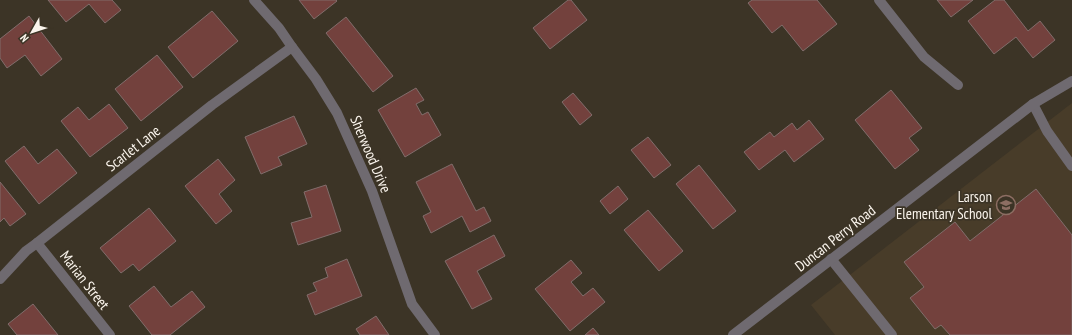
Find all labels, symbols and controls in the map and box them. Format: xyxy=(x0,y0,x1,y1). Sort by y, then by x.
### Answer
north arrow xyxy=(12,12,52,52)
text: N xyxy=(17,32,32,45)
street label: Sherwood Drive xyxy=(346,113,396,195)
street label: Scarlet Lane xyxy=(102,121,164,175)
place label: Larson Elementary School xyxy=(896,187,993,223)
school or university icon: Larson Elementary School xyxy=(995,194,1017,216)
street label: Duncan Perry Road xyxy=(791,201,879,275)
street label: Marian Street xyxy=(56,247,114,313)

